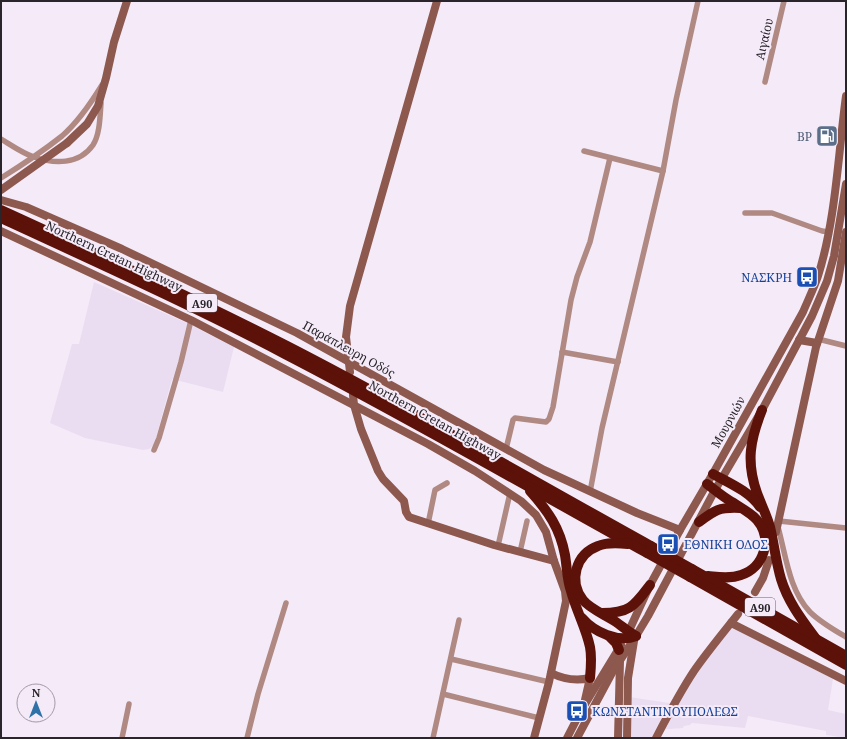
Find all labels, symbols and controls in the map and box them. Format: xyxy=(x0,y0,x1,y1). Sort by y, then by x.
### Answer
street label: Αιγαίου xyxy=(751,17,777,61)
fuel station icon: BP xyxy=(814,123,840,149)
place label: BP xyxy=(797,128,812,145)
street label: Northern Cretan Highway xyxy=(43,217,185,295)
bus stop icon: ΝΑΣΚΡΗ xyxy=(794,264,820,290)
place label: ΝΑΣΚΡΗ xyxy=(741,269,792,286)
road number: Α90 xyxy=(187,294,217,312)
street label: Παράπλευρη Οδός xyxy=(300,317,398,382)
street label: Northern Cretan Highway xyxy=(366,376,504,464)
street label: Μουρνιών xyxy=(707,393,749,451)
bus stop icon: ΕΘΝΙΚΗ ΟΔΟΣ xyxy=(655,531,681,557)
place label: ΕΘΝΙΚΗ ΟΔΟΣ xyxy=(684,536,768,553)
road number: Α90 xyxy=(745,598,775,616)
north arrow xyxy=(16,683,56,723)
text: N xyxy=(32,685,41,700)
bus stop icon: ΚΩΝΣΤΑΝΤΙΝΟΥΠΟΛΕΩΣ xyxy=(564,698,590,724)
place label: ΚΩΝΣΤΑΝΤΙΝΟΥΠΟΛΕΩΣ xyxy=(592,703,738,720)

